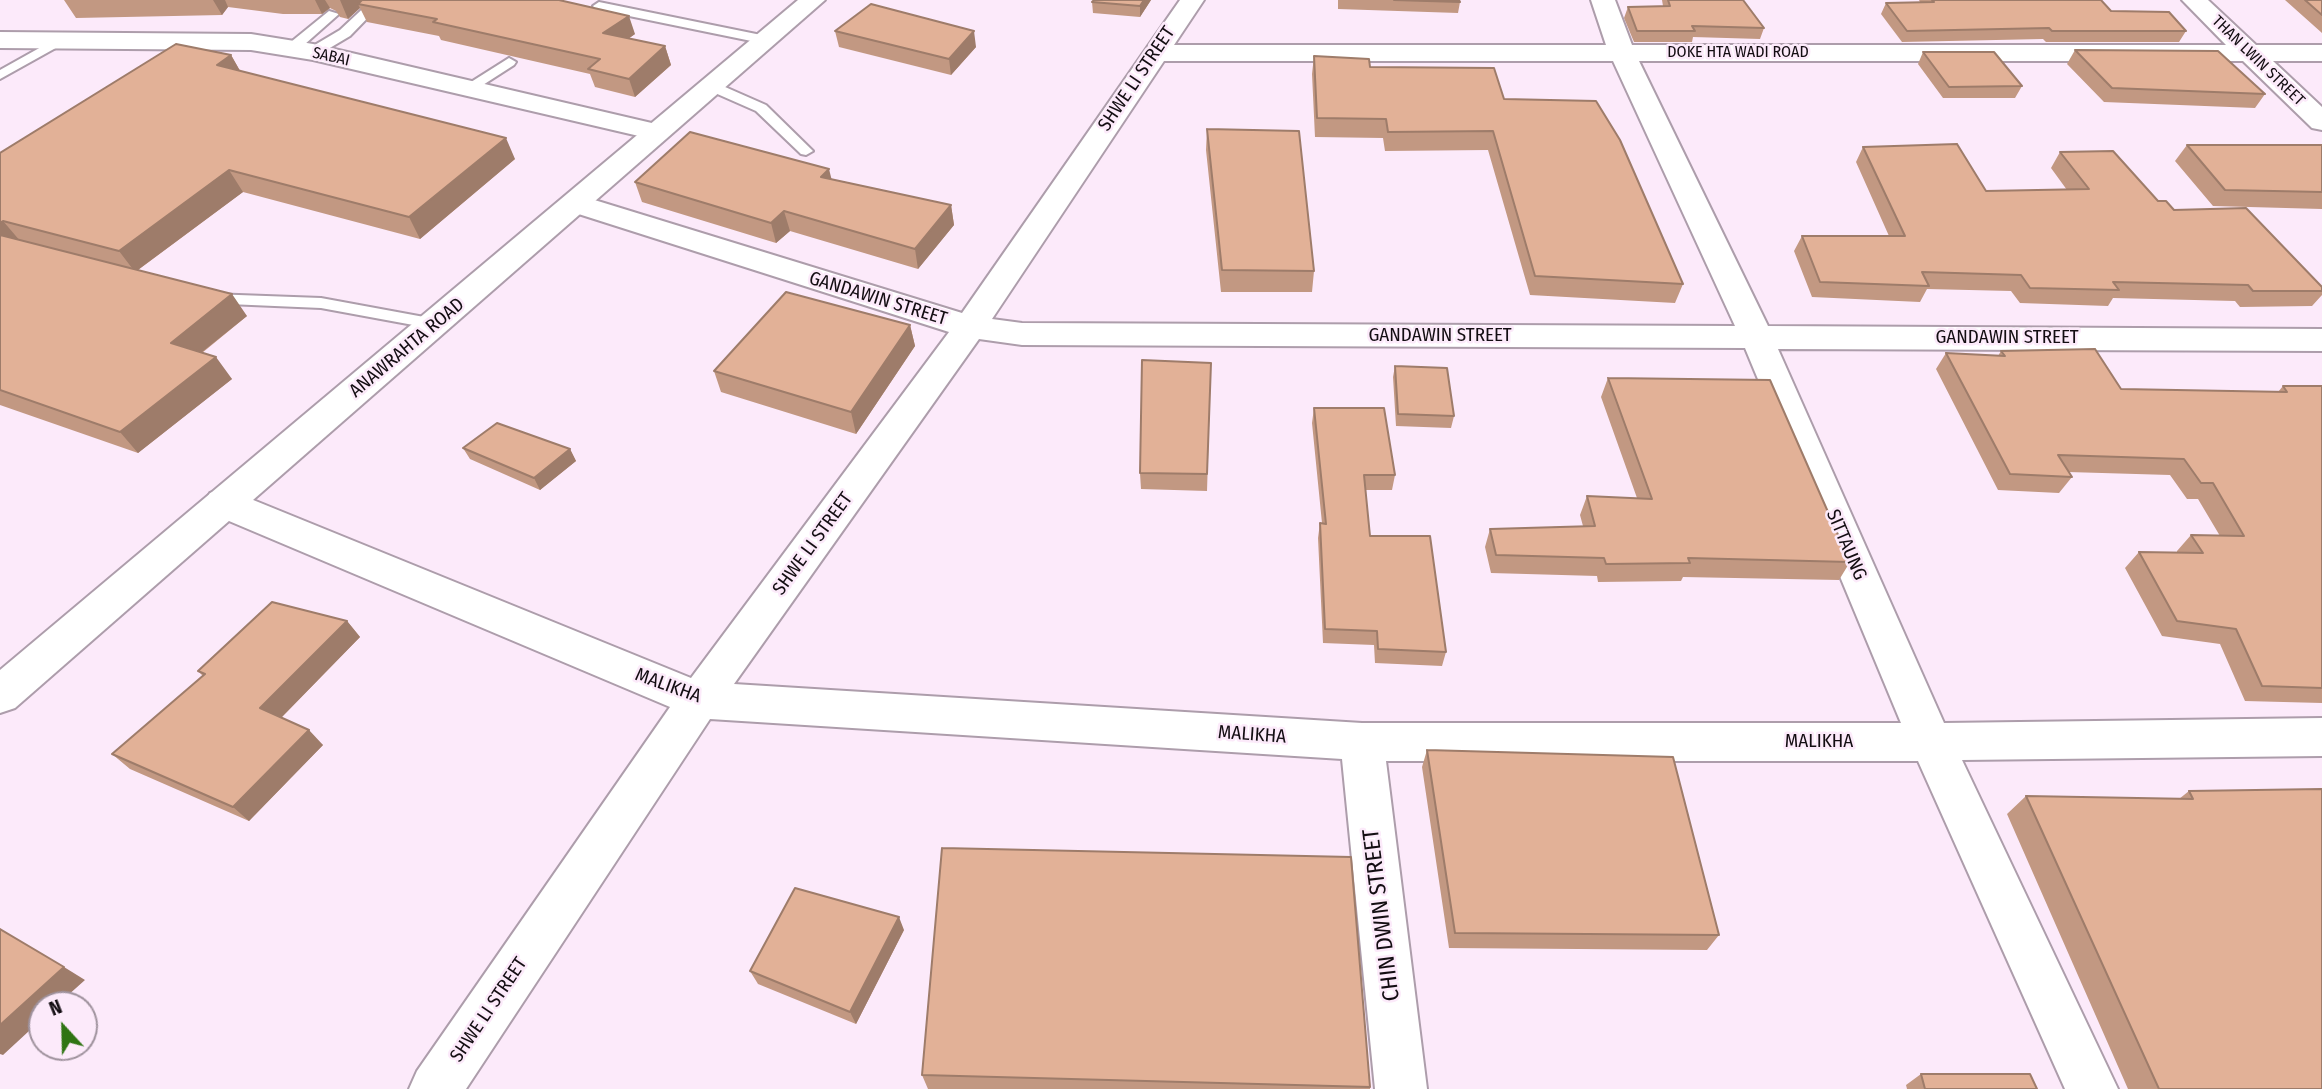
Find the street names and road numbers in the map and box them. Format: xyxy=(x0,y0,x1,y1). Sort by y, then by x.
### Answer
street label: THAN LWIN STREET xyxy=(2208,12,2308,110)
street label: SHWE LI STREET xyxy=(1094,22,1180,136)
street label: SABAI xyxy=(311,43,351,71)
street label: DOKE HTA WADI ROAD xyxy=(1667,43,1809,63)
street label: GANDAWIN STREET xyxy=(806,267,950,331)
street label: ANAWRAHTA ROAD xyxy=(345,293,469,403)
street label: GANDAWIN STREET xyxy=(1368,325,1512,347)
street label: GANDAWIN STREET xyxy=(1935,327,2079,349)
street label: SHWE LI STREET xyxy=(768,488,858,600)
street label: SITTAUNG xyxy=(1821,506,1871,584)
street label: MALIKHA xyxy=(632,664,704,708)
street label: MALIKHA xyxy=(1217,721,1287,749)
street label: MALIKHA xyxy=(1785,731,1853,753)
street label: CHIN DWIN STREET xyxy=(1358,827,1406,1003)
street label: SHWE LI STREET xyxy=(446,953,532,1067)

